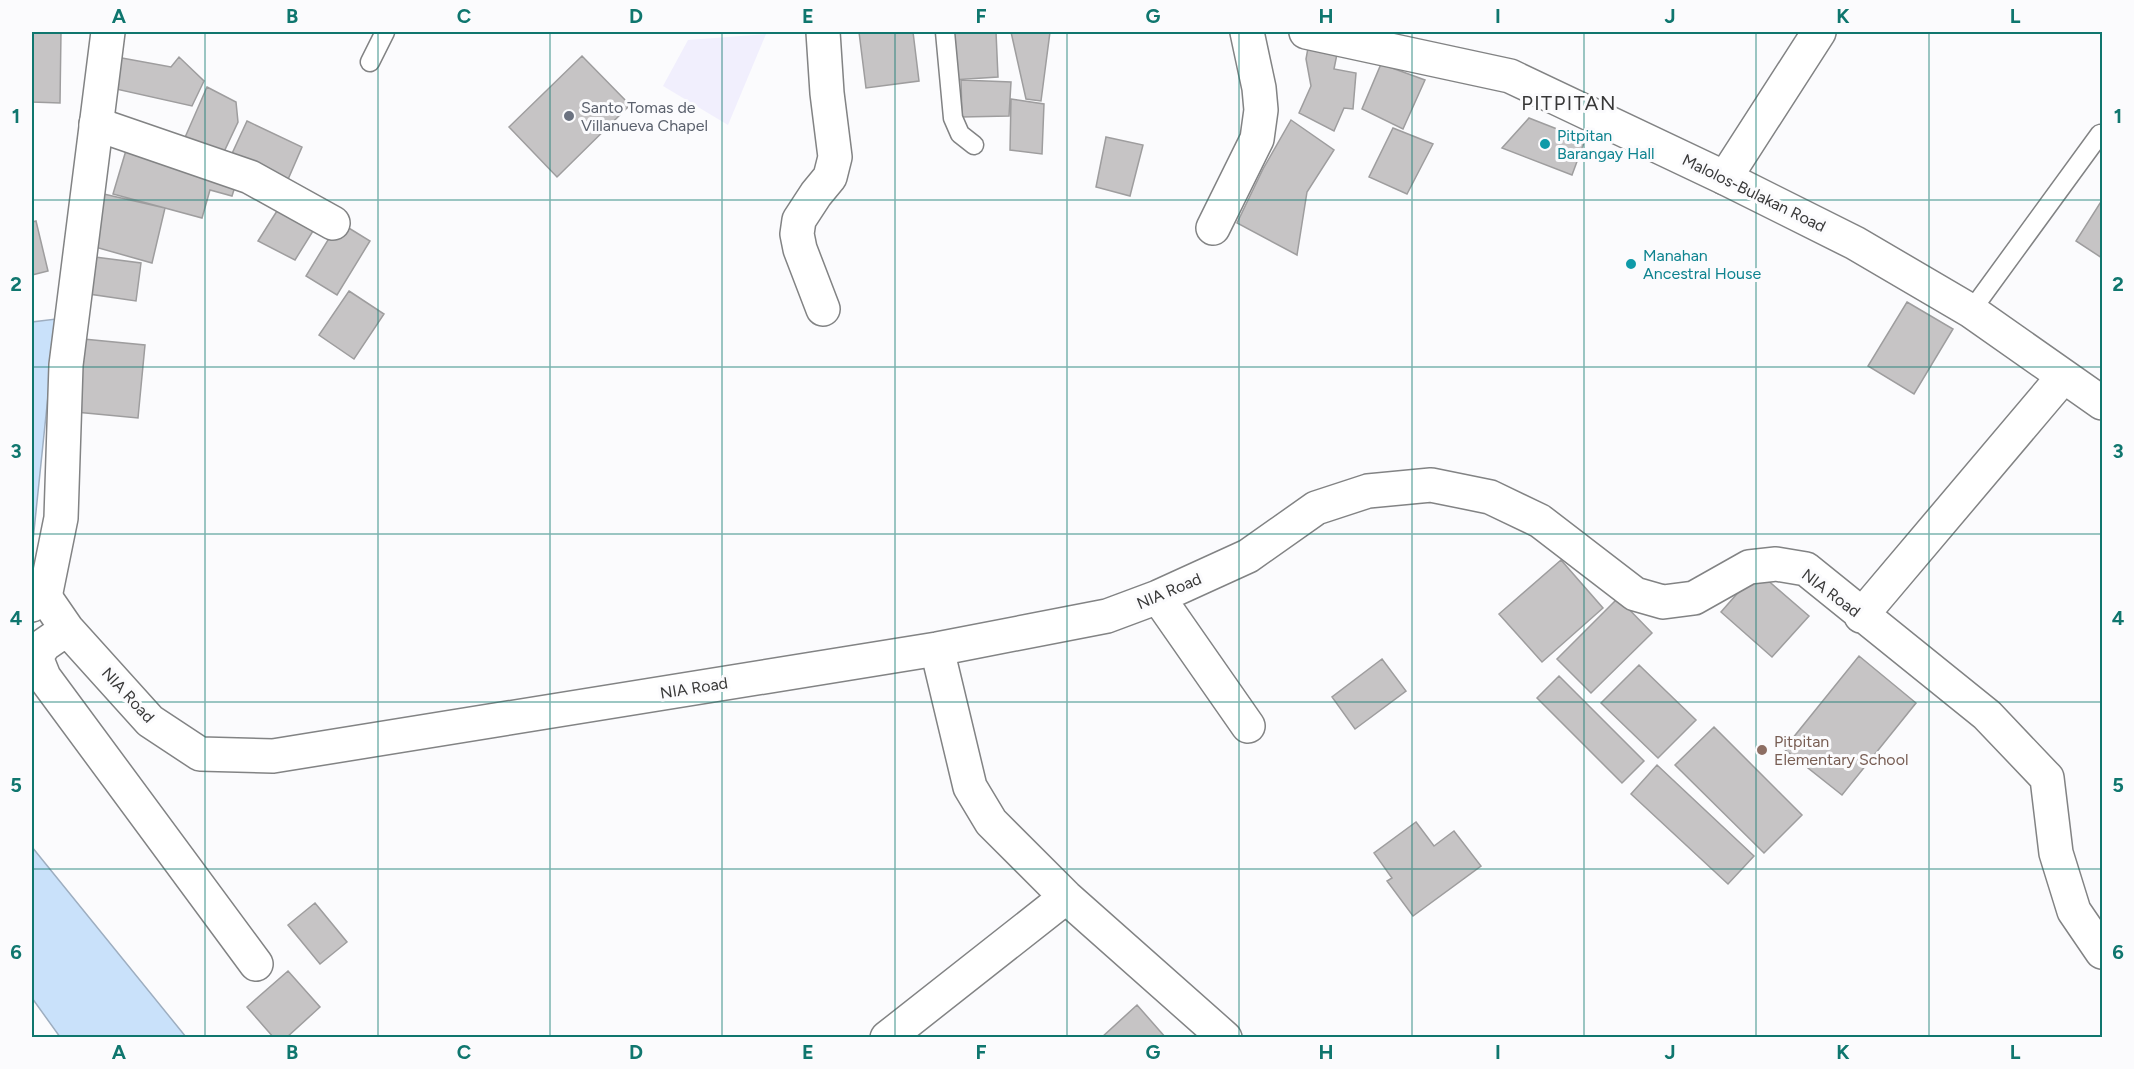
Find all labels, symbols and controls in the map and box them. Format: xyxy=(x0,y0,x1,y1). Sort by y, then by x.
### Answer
text: A xyxy=(112,4,127,28)
text: B xyxy=(286,4,298,28)
text: C xyxy=(457,4,471,28)
text: D xyxy=(629,4,643,28)
text: E xyxy=(802,4,814,28)
text: F xyxy=(975,4,987,28)
text: G xyxy=(1146,4,1161,28)
text: H xyxy=(1319,4,1334,28)
text: I xyxy=(1495,4,1501,28)
text: J xyxy=(1664,4,1676,28)
text: K xyxy=(1836,4,1850,28)
text: L xyxy=(2010,4,2021,28)
district label: PITPITAN xyxy=(1521,91,1617,115)
place label: Santo Tomas de Villanueva Chapel xyxy=(581,98,708,135)
text: 1 xyxy=(12,104,20,128)
text: 1 xyxy=(2114,104,2122,128)
marker: Santo Tomas de Villanueva Chapel xyxy=(562,109,576,123)
place label: Pitpitan Barangay Hall xyxy=(1557,126,1654,163)
marker: Pitpitan Barangay Hall xyxy=(1538,137,1552,151)
street label: Malolos-Bulakan Road xyxy=(1679,150,1829,236)
place label: Manahan Ancestral House xyxy=(1643,246,1761,283)
marker: Manahan Ancestral House xyxy=(1624,257,1638,271)
text: 2 xyxy=(10,272,22,296)
text: 2 xyxy=(2112,272,2124,296)
text: 3 xyxy=(10,439,22,463)
text: 3 xyxy=(2112,439,2124,463)
street label: NIA Road xyxy=(1798,565,1864,621)
street label: NIA Road xyxy=(1134,569,1204,613)
text: 4 xyxy=(10,606,23,630)
text: 4 xyxy=(2112,606,2125,630)
street label: NIA Road xyxy=(98,664,158,726)
street label: NIA Road xyxy=(659,673,729,703)
place label: Pitpitan Elementary School xyxy=(1774,732,1908,769)
marker: Pitpitan Elementary School xyxy=(1755,743,1769,757)
text: 5 xyxy=(10,773,22,797)
text: 5 xyxy=(2112,773,2124,797)
text: 6 xyxy=(10,940,22,964)
text: 6 xyxy=(2112,940,2124,964)
text: A xyxy=(112,1040,127,1064)
text: B xyxy=(286,1040,298,1064)
text: C xyxy=(457,1040,471,1064)
text: D xyxy=(629,1040,643,1064)
text: E xyxy=(802,1040,814,1064)
text: F xyxy=(975,1040,987,1064)
text: G xyxy=(1146,1040,1161,1064)
text: H xyxy=(1319,1040,1334,1064)
text: I xyxy=(1495,1040,1501,1064)
text: J xyxy=(1664,1040,1676,1064)
text: K xyxy=(1836,1040,1850,1064)
text: L xyxy=(2010,1040,2021,1064)

